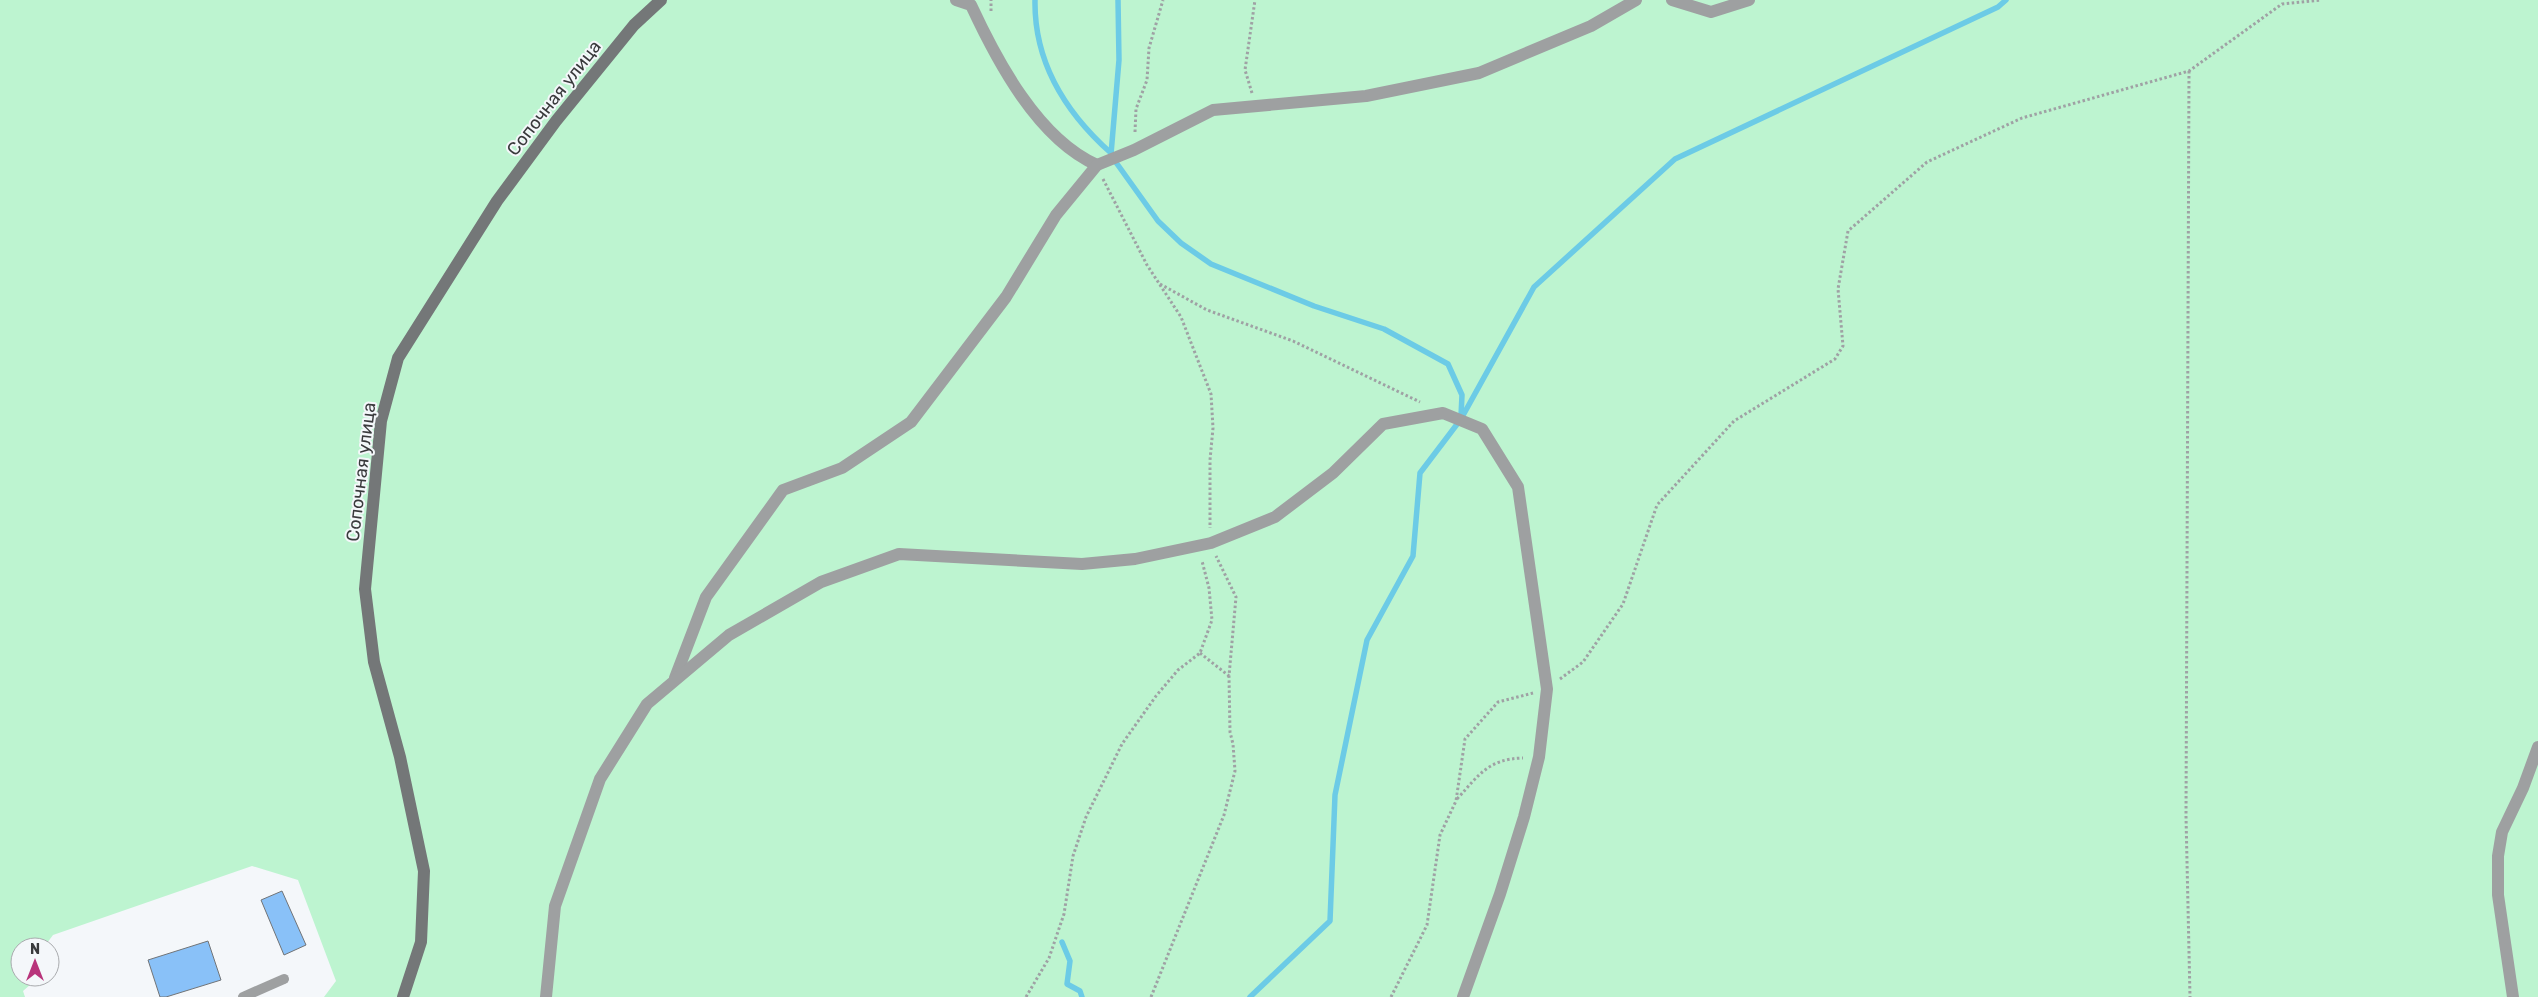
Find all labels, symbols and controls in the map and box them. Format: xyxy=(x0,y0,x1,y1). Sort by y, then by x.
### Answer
street label: Сопочная улица xyxy=(502,36,606,160)
street label: Сопочная улица xyxy=(342,401,380,543)
north arrow xyxy=(10,937,60,987)
text: N xyxy=(30,941,40,958)

